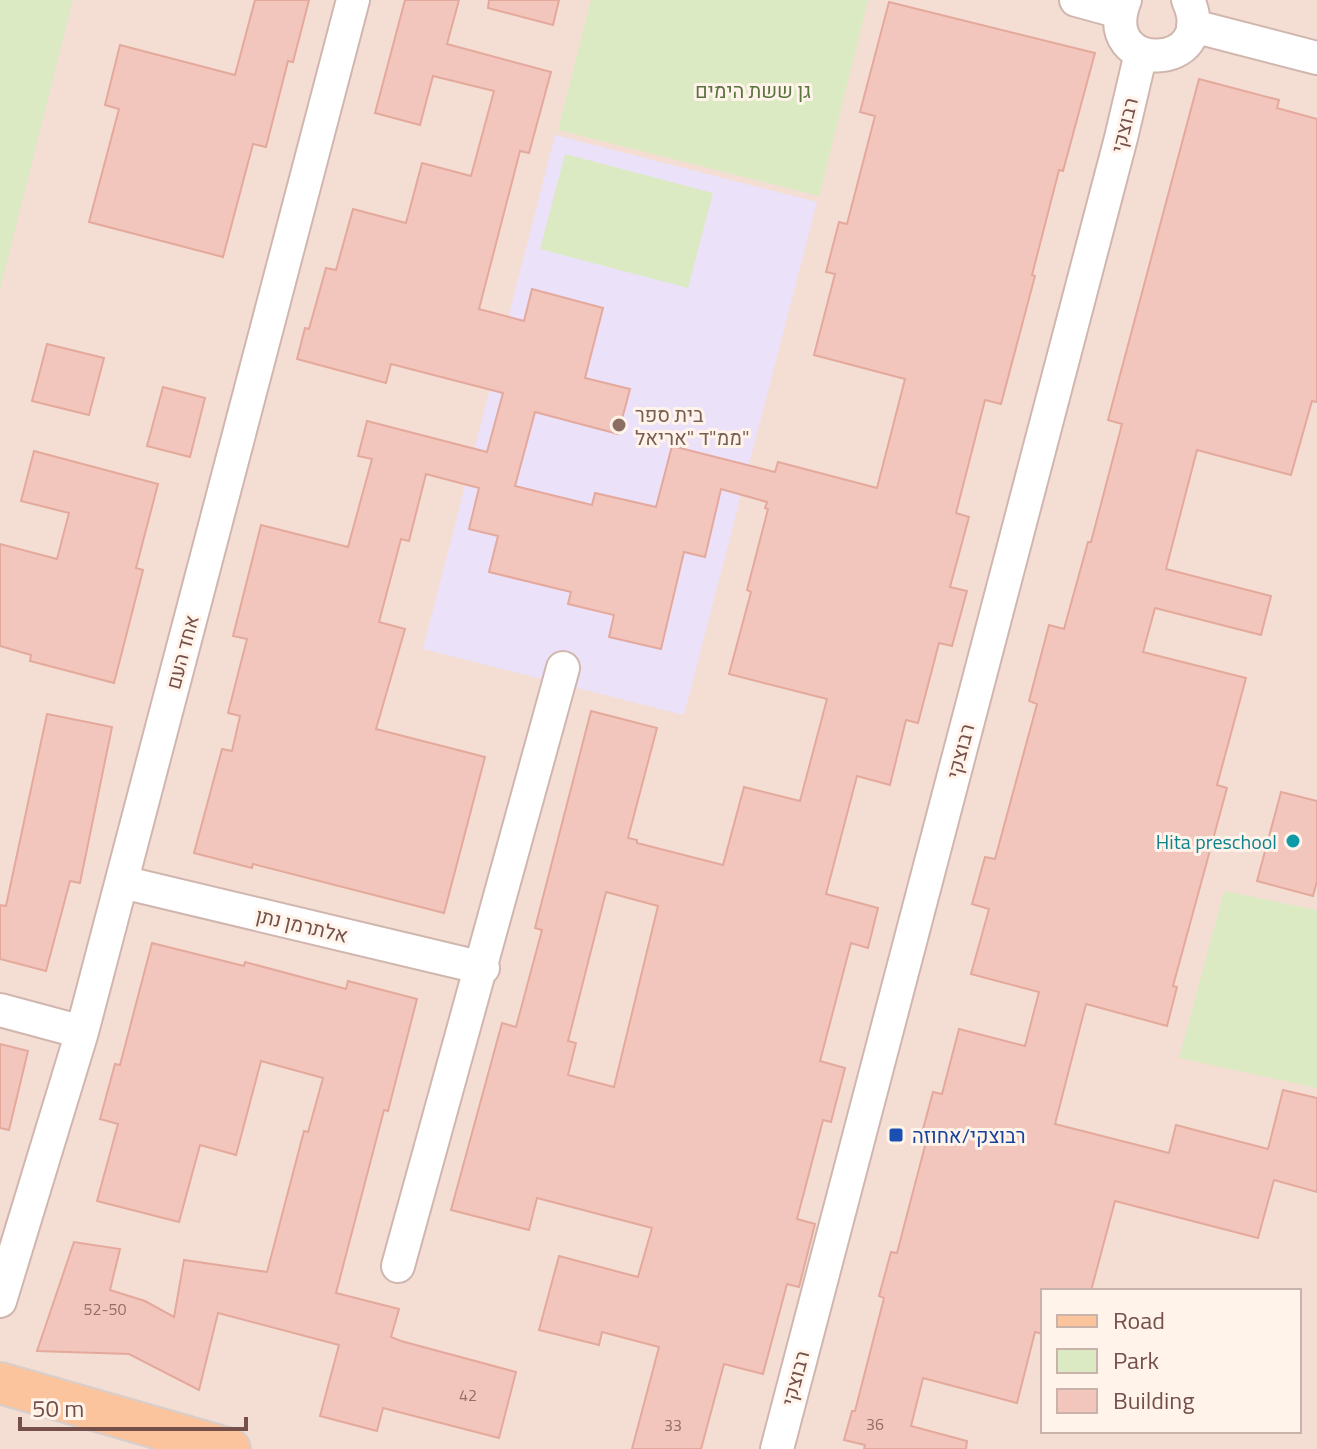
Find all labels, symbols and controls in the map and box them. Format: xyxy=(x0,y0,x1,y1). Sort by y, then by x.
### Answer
park label: גן ששת הימים xyxy=(695,75,811,106)
street label: רבוצקי xyxy=(1102,94,1146,156)
place label: בית ספר ממ"ד "אריאל" xyxy=(635,399,749,453)
marker: בית ספר ממ"ד "אריאל" xyxy=(610,416,628,434)
street label: אחד העם xyxy=(157,611,207,693)
street label: רבוצקי xyxy=(938,720,982,782)
place label: Hita preschool xyxy=(1156,826,1277,857)
marker: Hita preschool xyxy=(1284,832,1302,850)
street label: אלתרמן נתן xyxy=(253,899,351,951)
place label: רבוצקי/אחוזה xyxy=(912,1120,1026,1151)
marker: רבוצקי/אחוזה xyxy=(887,1126,905,1144)
legend xyxy=(1041,1289,1301,1433)
house number: 52-50 xyxy=(84,1297,126,1321)
text: Road xyxy=(1113,1302,1165,1338)
text: Park xyxy=(1113,1342,1159,1378)
street label: רבוצקי xyxy=(773,1347,817,1409)
scale bar xyxy=(20,1381,246,1431)
text: Building xyxy=(1113,1382,1195,1418)
house number: 42 xyxy=(459,1383,477,1407)
text: 50 m xyxy=(32,1390,84,1426)
house number: 36 xyxy=(866,1412,884,1436)
house number: 33 xyxy=(664,1413,682,1437)

